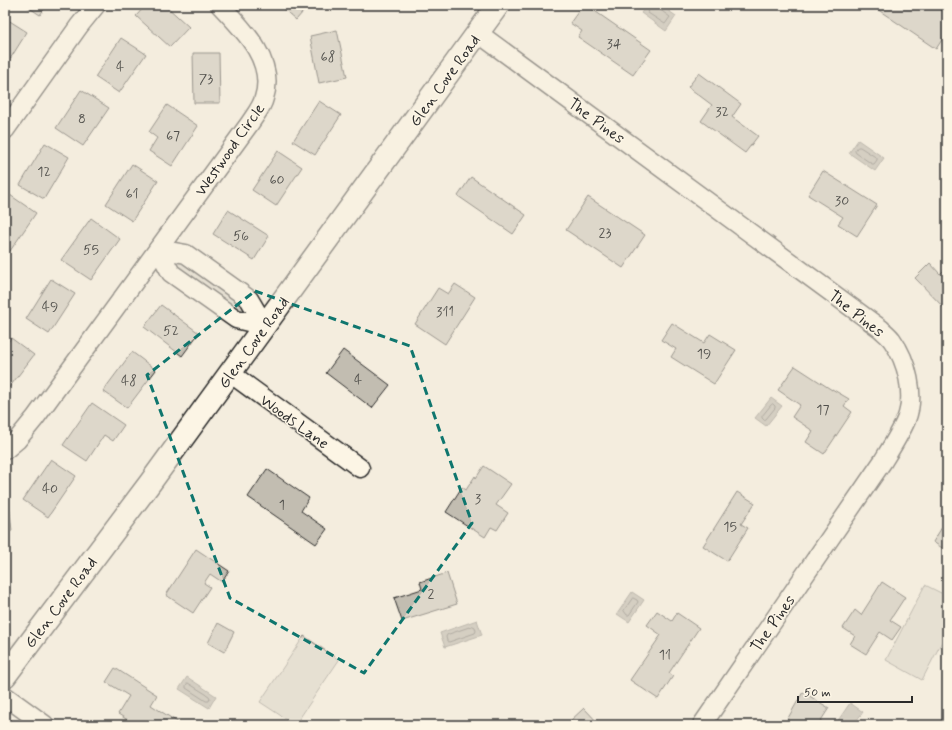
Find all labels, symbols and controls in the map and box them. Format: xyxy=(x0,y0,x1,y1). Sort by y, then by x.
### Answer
street label: Glen Cove Road xyxy=(405,31,486,131)
house number: 34 xyxy=(607,35,622,53)
house number: 68 xyxy=(321,48,335,66)
house number: 4 xyxy=(116,58,124,76)
house number: 73 xyxy=(199,70,213,88)
street label: The Pines xyxy=(563,93,629,149)
street label: Westwood Circle xyxy=(190,99,270,200)
house number: 32 xyxy=(715,103,729,121)
house number: 8 xyxy=(78,110,86,128)
house number: 67 xyxy=(166,127,180,145)
house number: 12 xyxy=(37,163,51,181)
house number: 60 xyxy=(269,171,285,189)
house number: 61 xyxy=(125,185,139,203)
house number: 30 xyxy=(835,192,849,210)
house number: 23 xyxy=(599,224,611,242)
house number: 56 xyxy=(233,227,249,245)
house number: 55 xyxy=(83,241,99,259)
street label: The Pines xyxy=(824,286,888,343)
street label: Glen Cove Road xyxy=(214,293,295,393)
house number: 49 xyxy=(42,298,58,316)
house number: 311 xyxy=(436,303,454,321)
house number: 52 xyxy=(163,322,179,340)
house number: 19 xyxy=(697,345,711,363)
house number: 4 xyxy=(354,371,362,389)
house number: 48 xyxy=(121,372,137,390)
street label: Woods Lane xyxy=(255,390,333,454)
house number: 17 xyxy=(816,401,830,419)
house number: 40 xyxy=(42,480,58,498)
house number: 3 xyxy=(475,490,481,508)
house number: 1 xyxy=(279,496,285,514)
house number: 15 xyxy=(723,518,737,536)
street label: Glen Cove Road xyxy=(20,553,102,653)
house number: 2 xyxy=(428,585,435,603)
street label: The Pines xyxy=(746,591,801,657)
house number: 11 xyxy=(659,646,671,664)
scale bar xyxy=(798,678,912,704)
text: 50 m xyxy=(804,685,831,701)

